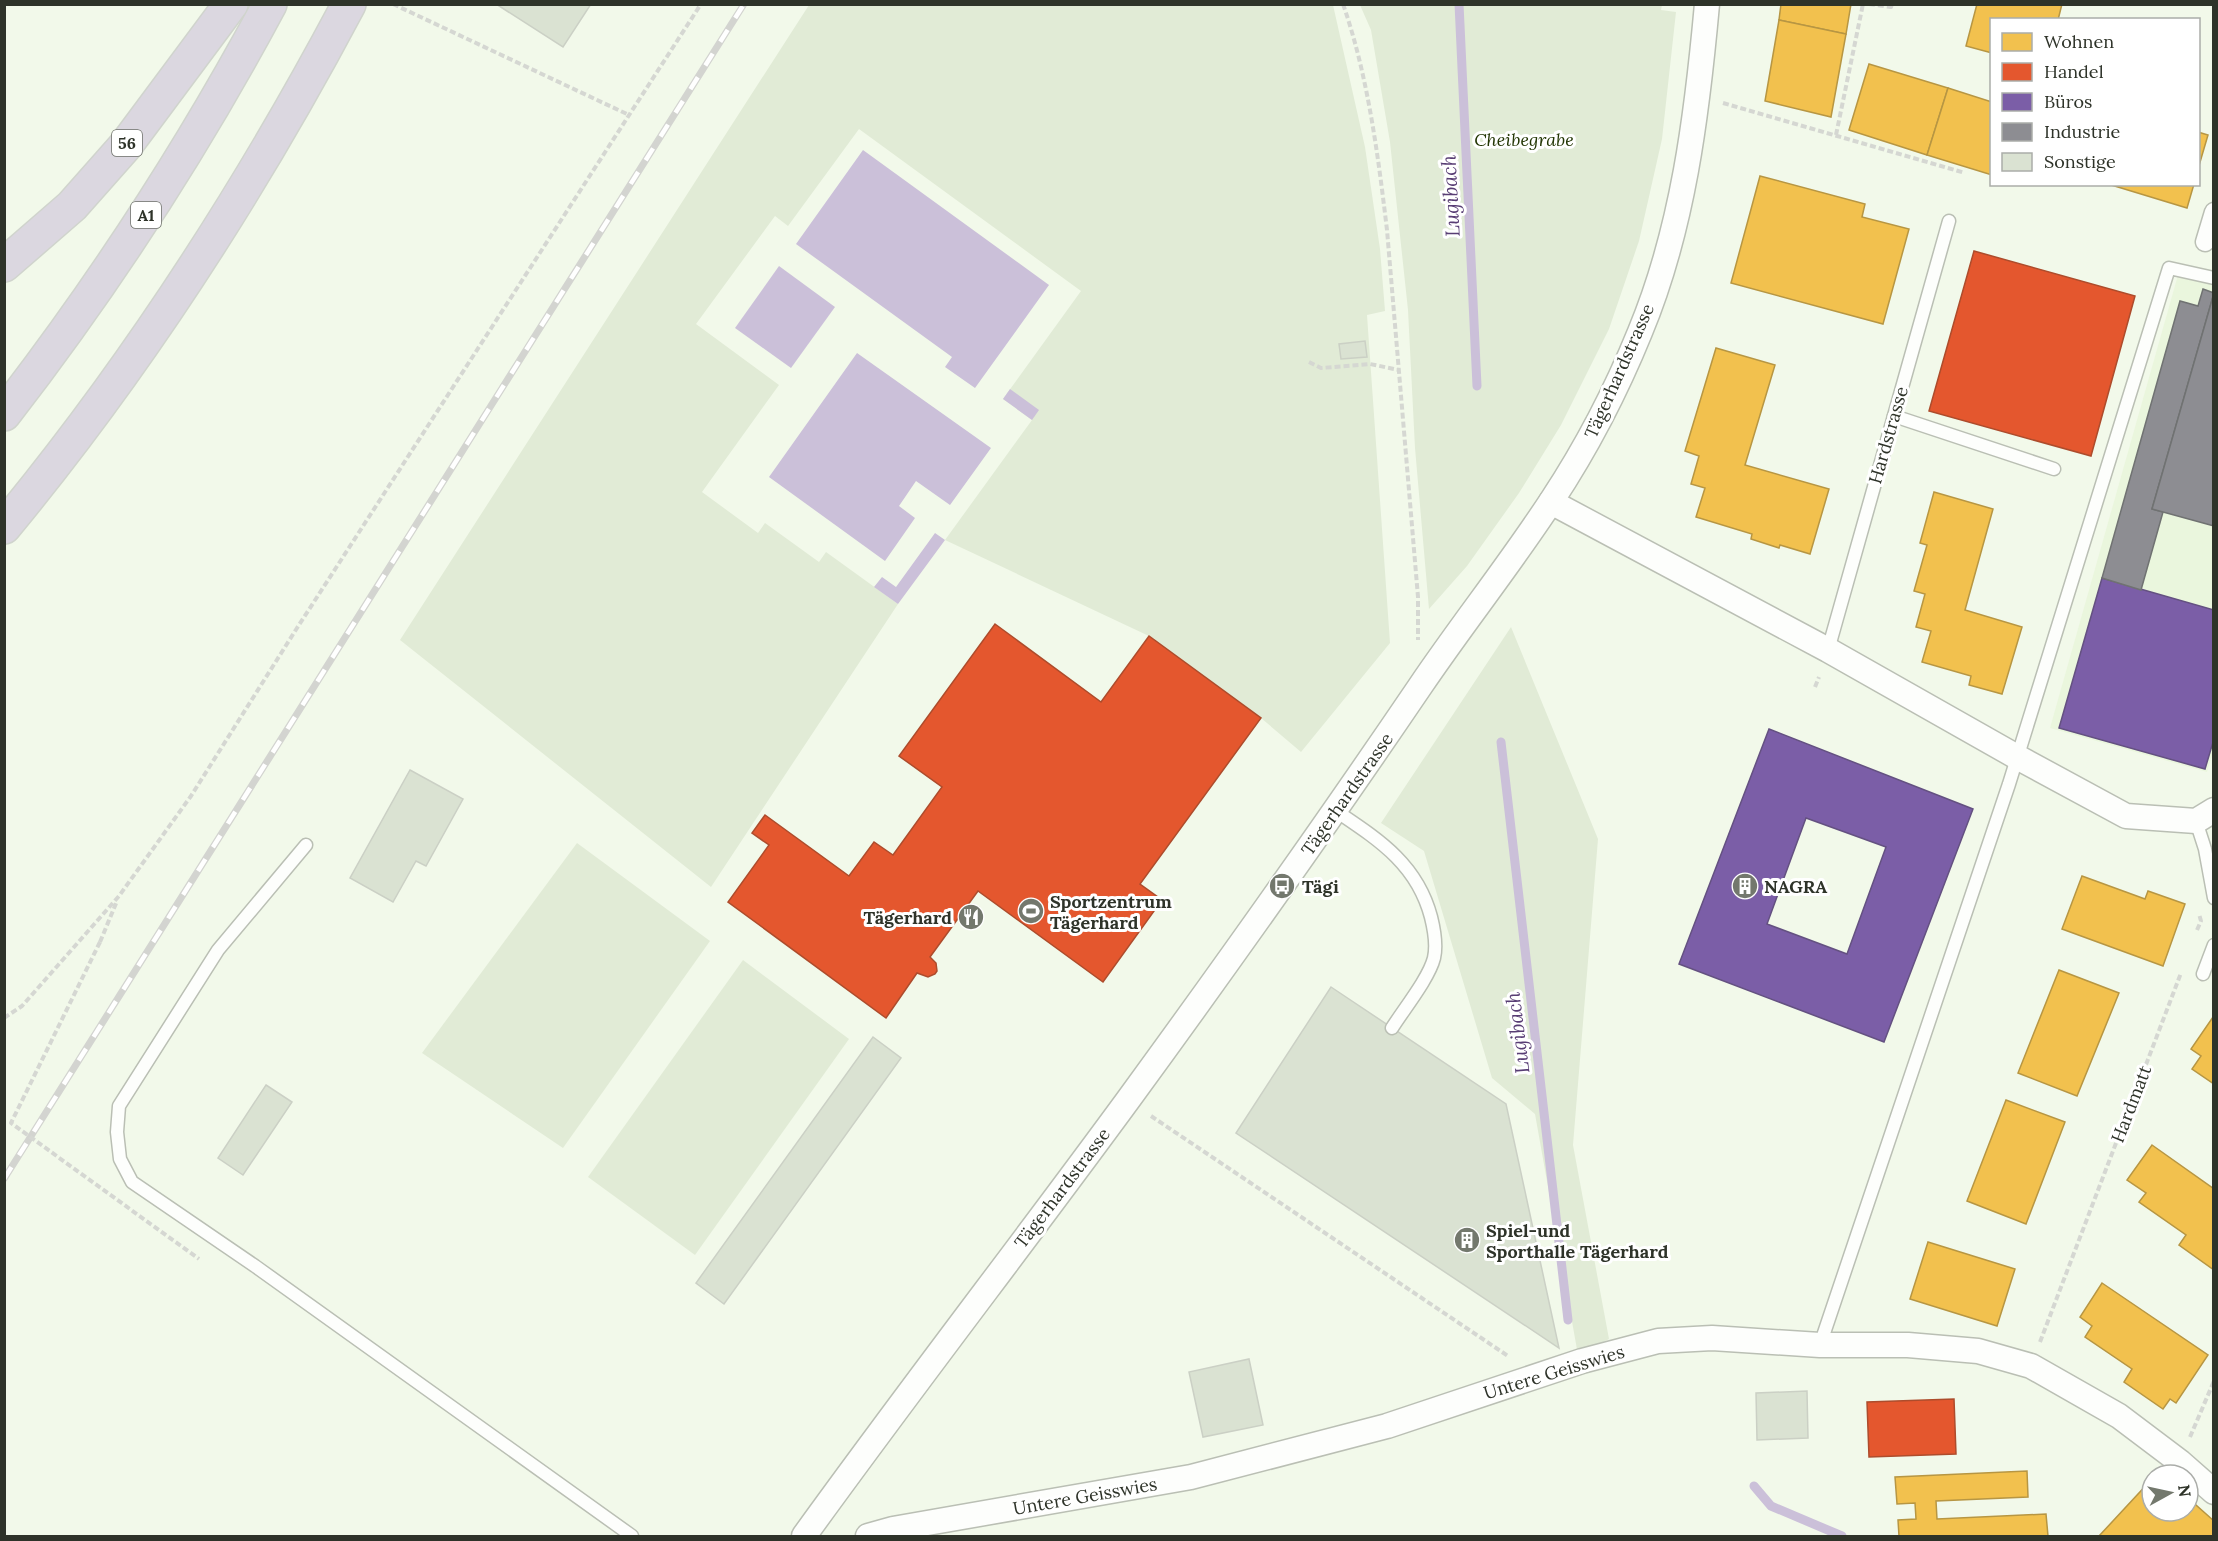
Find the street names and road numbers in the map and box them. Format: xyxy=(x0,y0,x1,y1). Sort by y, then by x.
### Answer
road number: 56 xyxy=(112,130,142,156)
road number: A1 xyxy=(131,202,161,228)
street label: Tägerhardstrasse xyxy=(1579,300,1659,442)
street label: Hardstrasse xyxy=(1863,383,1913,486)
street label: Tägerhardstrasse xyxy=(1296,728,1398,860)
street label: Hardmatt xyxy=(2106,1062,2156,1146)
street label: Tägerhardstrasse xyxy=(1009,1123,1115,1253)
street label: Untere Geisswies xyxy=(1481,1340,1627,1404)
street label: Untere Geisswies xyxy=(1011,1472,1159,1520)

